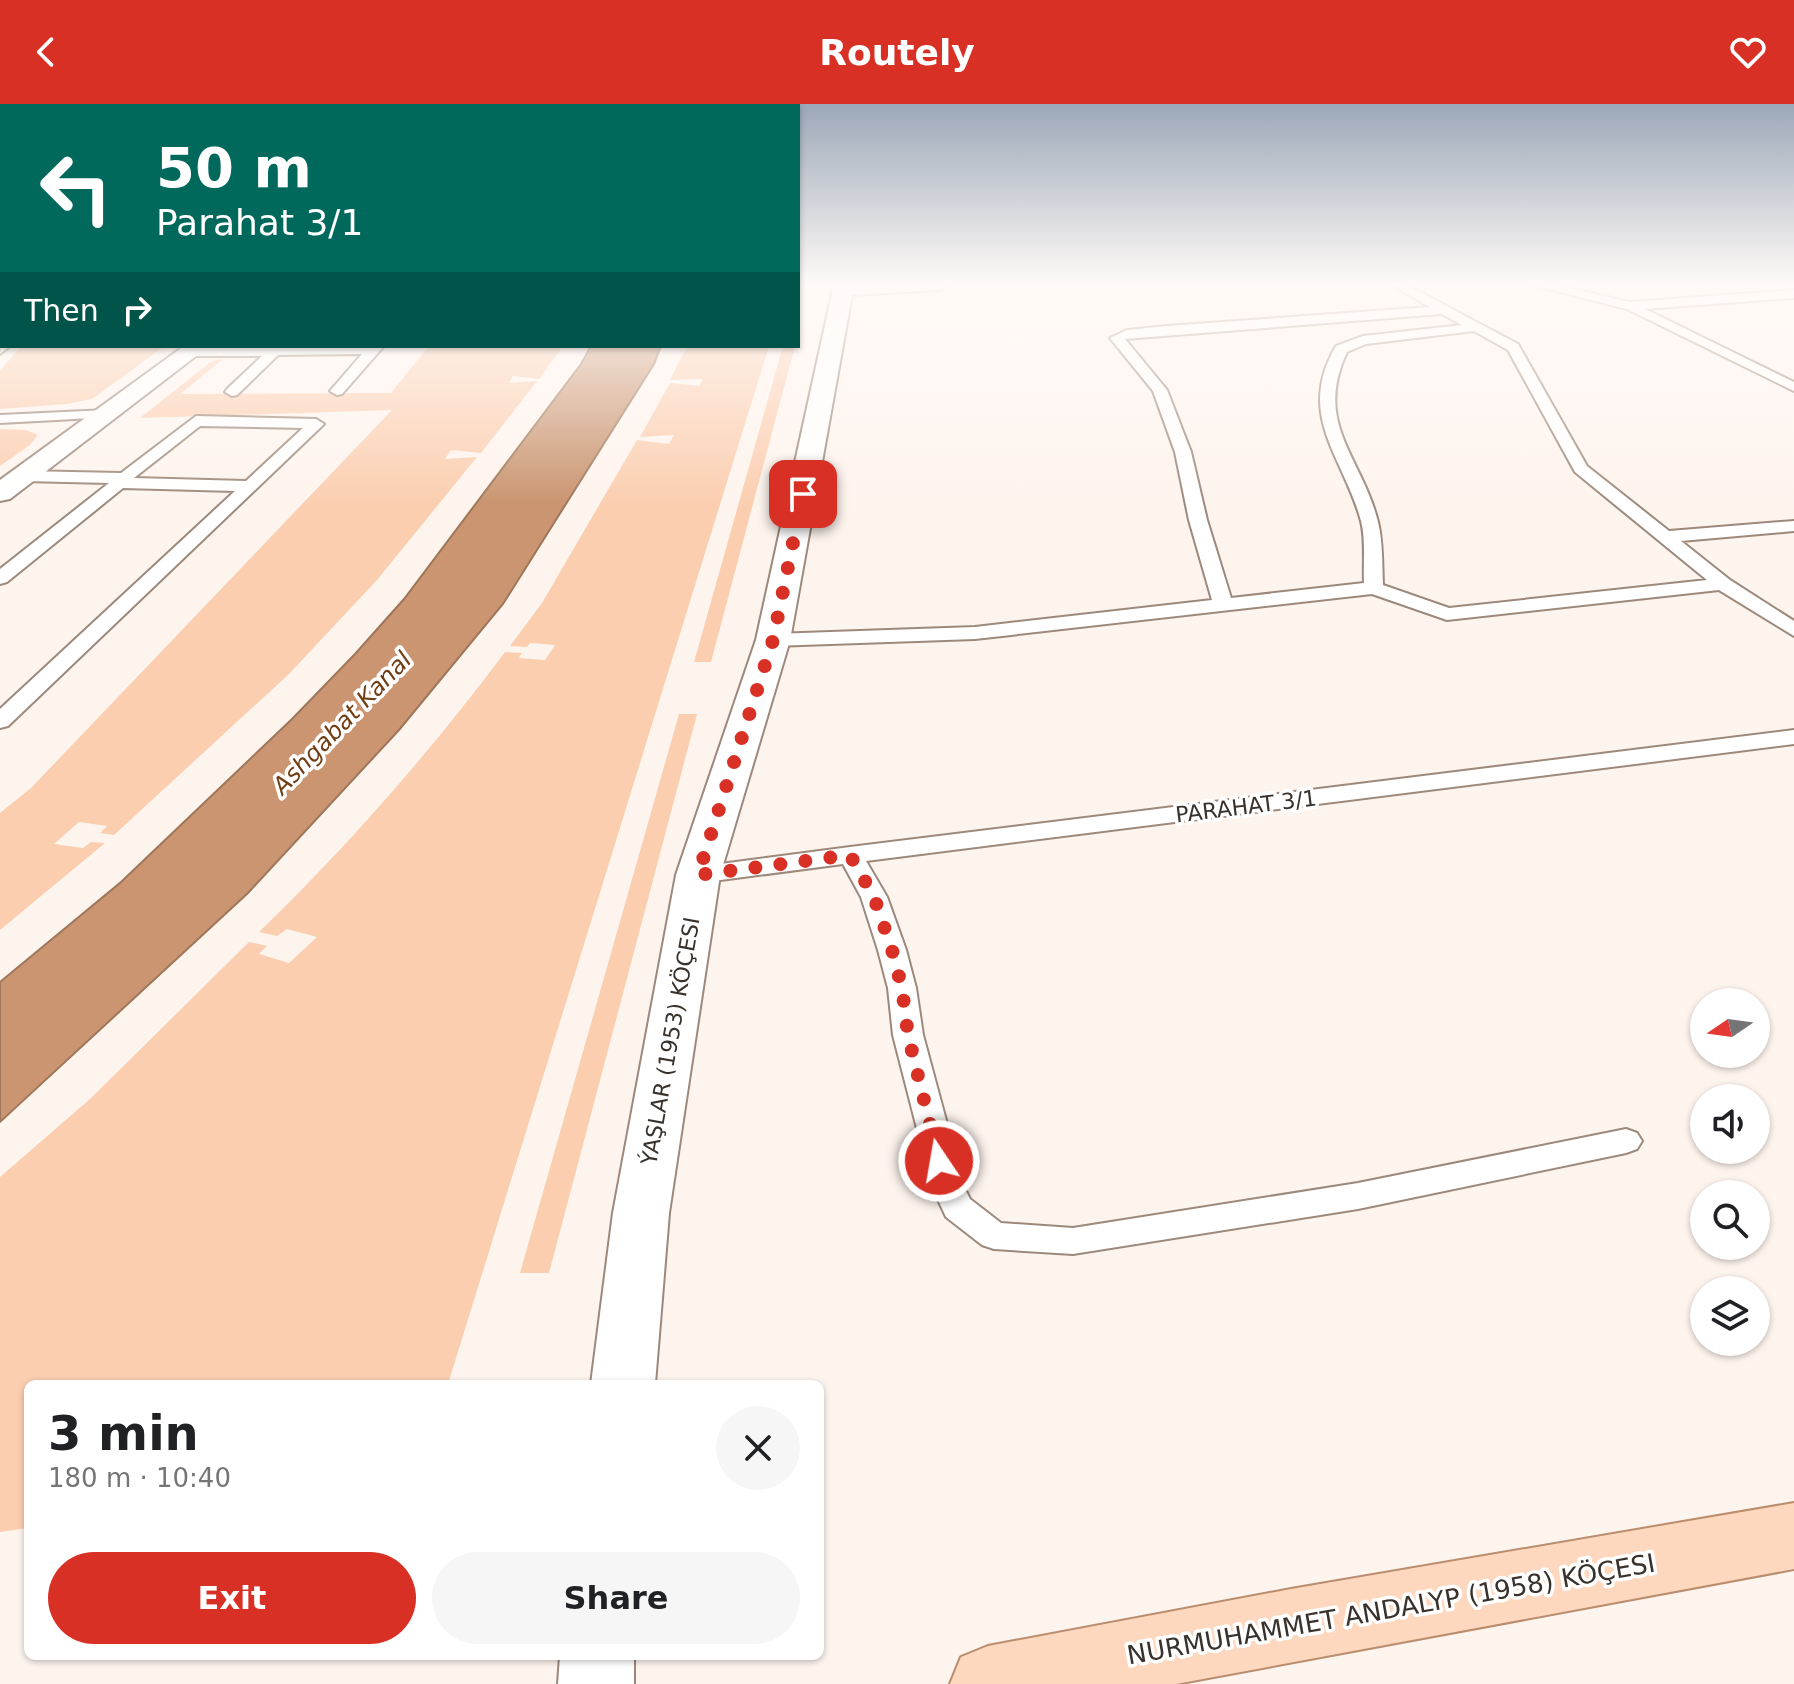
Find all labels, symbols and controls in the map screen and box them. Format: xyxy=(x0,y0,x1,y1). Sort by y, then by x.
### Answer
icon: back xyxy=(24,30,68,74)
icon: heart xyxy=(1726,30,1770,74)
text: Routely xyxy=(819,32,975,73)
text: 50 m xyxy=(156,135,312,200)
icon: left xyxy=(24,136,128,240)
text: Parahat 3/1 xyxy=(156,202,363,243)
icon: right xyxy=(115,288,159,332)
text: Then xyxy=(24,293,99,328)
pin xyxy=(769,460,837,528)
icon: arrive xyxy=(781,472,825,516)
water label: Ashgabat Kanal xyxy=(266,646,417,802)
street label: PARAHAT 3/1 xyxy=(1174,785,1318,828)
street label: ÝAŞLAR (1953) KÖÇESI xyxy=(636,915,705,1168)
north arrow xyxy=(1690,988,1770,1068)
map controls xyxy=(1690,988,1770,1356)
button: sound xyxy=(1690,1084,1770,1164)
position arrow xyxy=(897,1119,981,1203)
button: search xyxy=(1690,1180,1770,1260)
button: layers xyxy=(1690,1276,1770,1356)
text: 3 min xyxy=(48,1405,199,1461)
button: close xyxy=(716,1406,800,1490)
text: 180 m · 10:40 xyxy=(48,1463,231,1493)
street label: NURMUHAMMET ANDALYP (1958) KÖÇESI xyxy=(1124,1547,1657,1670)
button: Exit xyxy=(48,1552,416,1644)
button: Share xyxy=(432,1552,800,1644)

